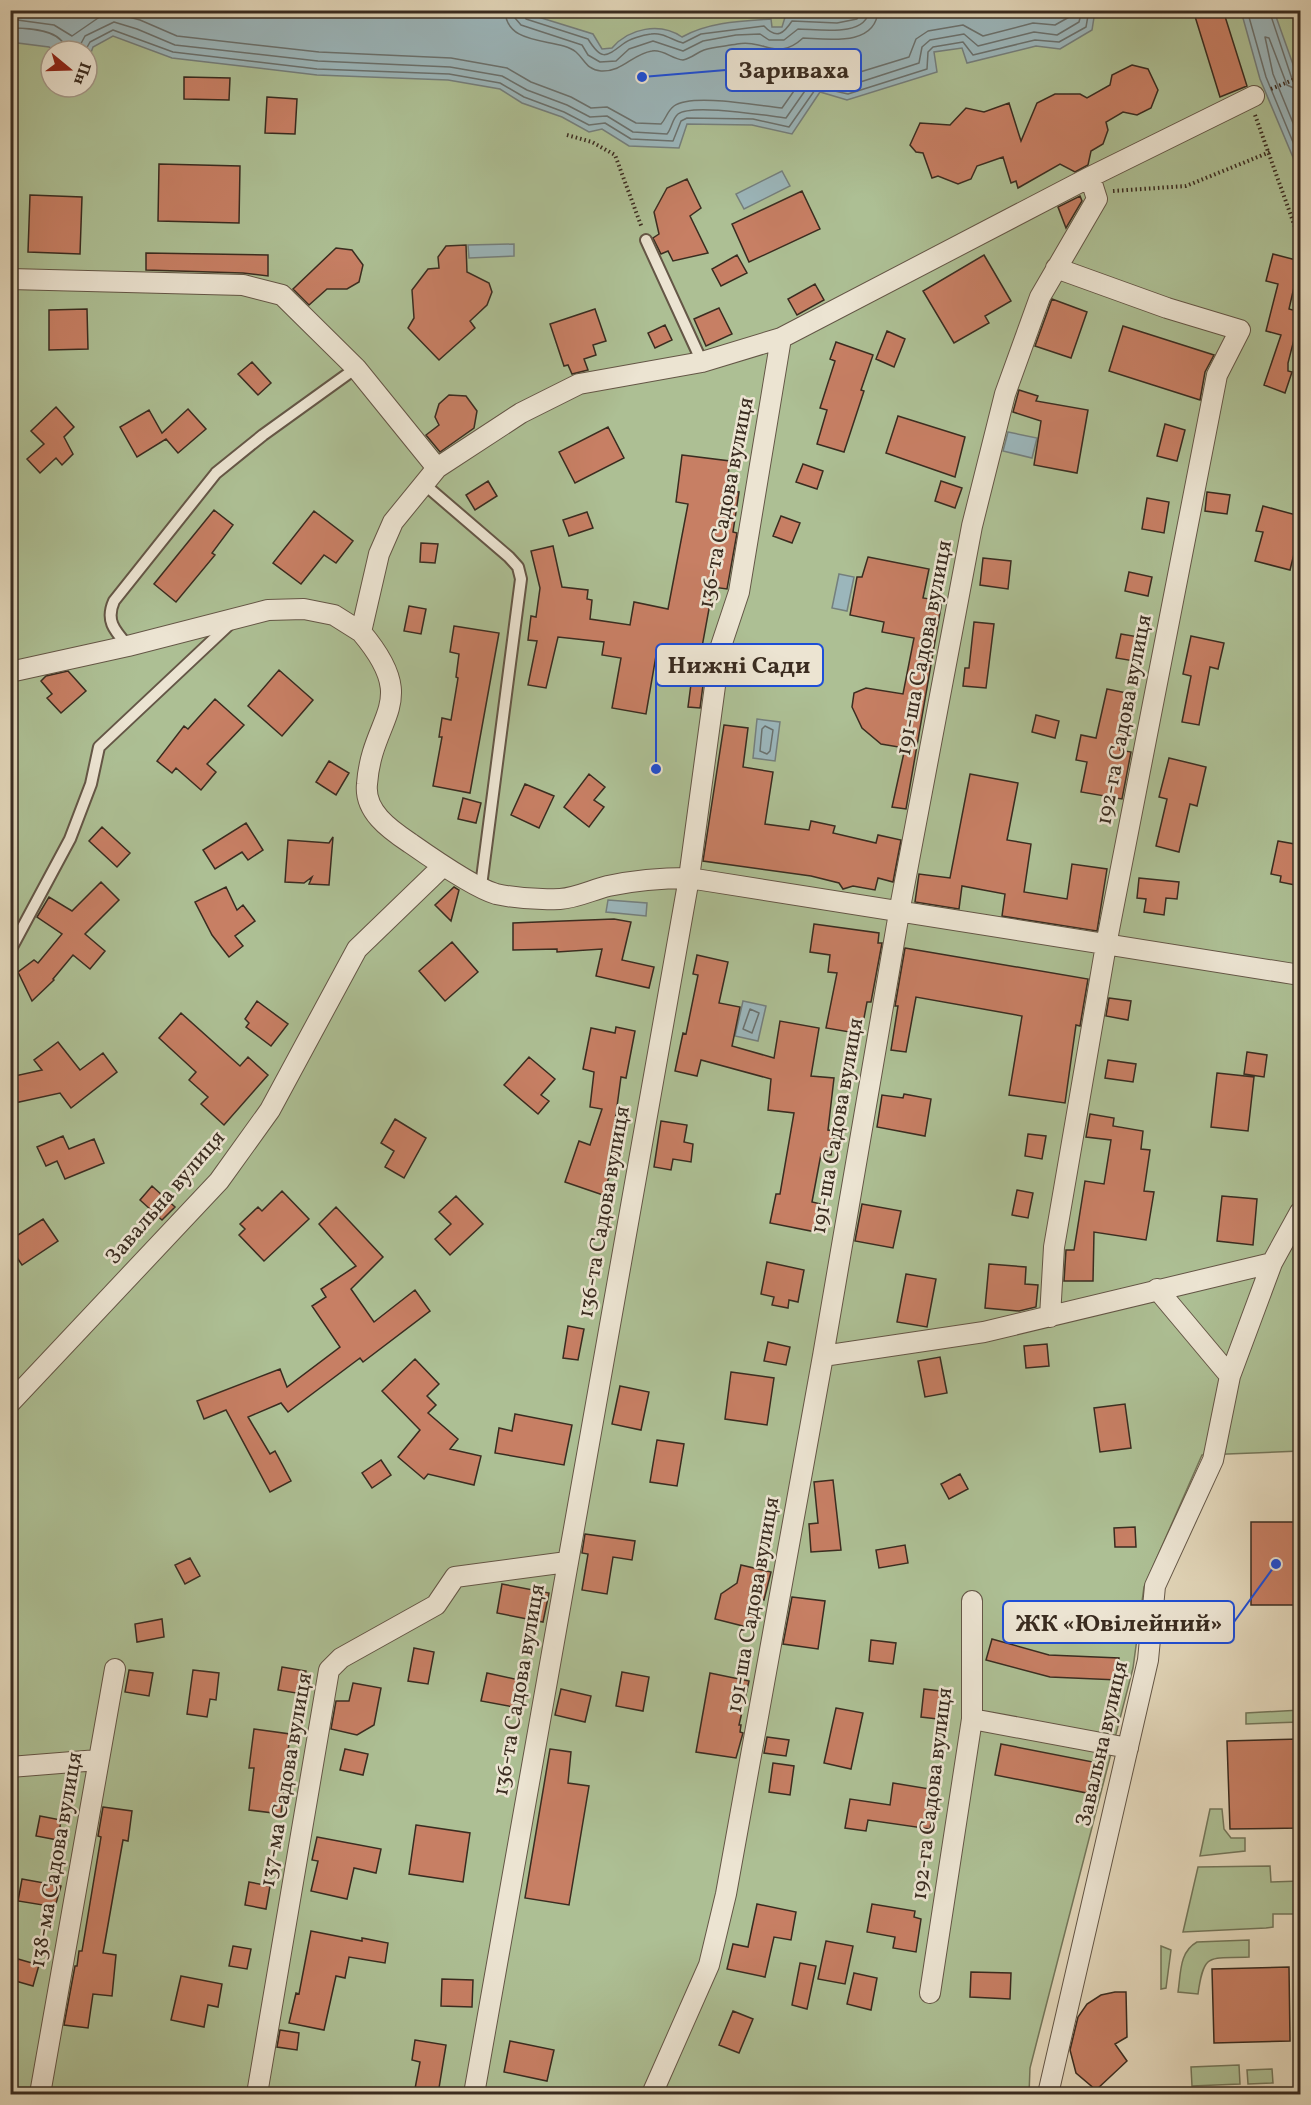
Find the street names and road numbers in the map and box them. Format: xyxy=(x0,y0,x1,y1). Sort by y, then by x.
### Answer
street label: 136-та Садова вулиця xyxy=(691,395,763,611)
street label: 191-ша Садова вулиця xyxy=(889,538,961,758)
street label: 192-га Садова вулиця xyxy=(1089,612,1161,828)
street label: 191-ша Садова вулиця xyxy=(804,1016,872,1236)
street label: 136-та Садова вулиця xyxy=(571,1104,639,1320)
street label: Завальна вулиця xyxy=(99,1124,233,1272)
street label: 191-ша Садова вулиця xyxy=(720,1495,788,1715)
street label: 136-та Садова вулиця xyxy=(486,1582,554,1798)
street label: Завальна вулиця xyxy=(1069,1658,1137,1830)
street label: 137-ма Садова вулиця xyxy=(253,1670,321,1890)
street label: 192-га Садова вулиця xyxy=(905,1686,961,1902)
street label: 138-ма Садова вулиця xyxy=(23,1750,91,1970)

